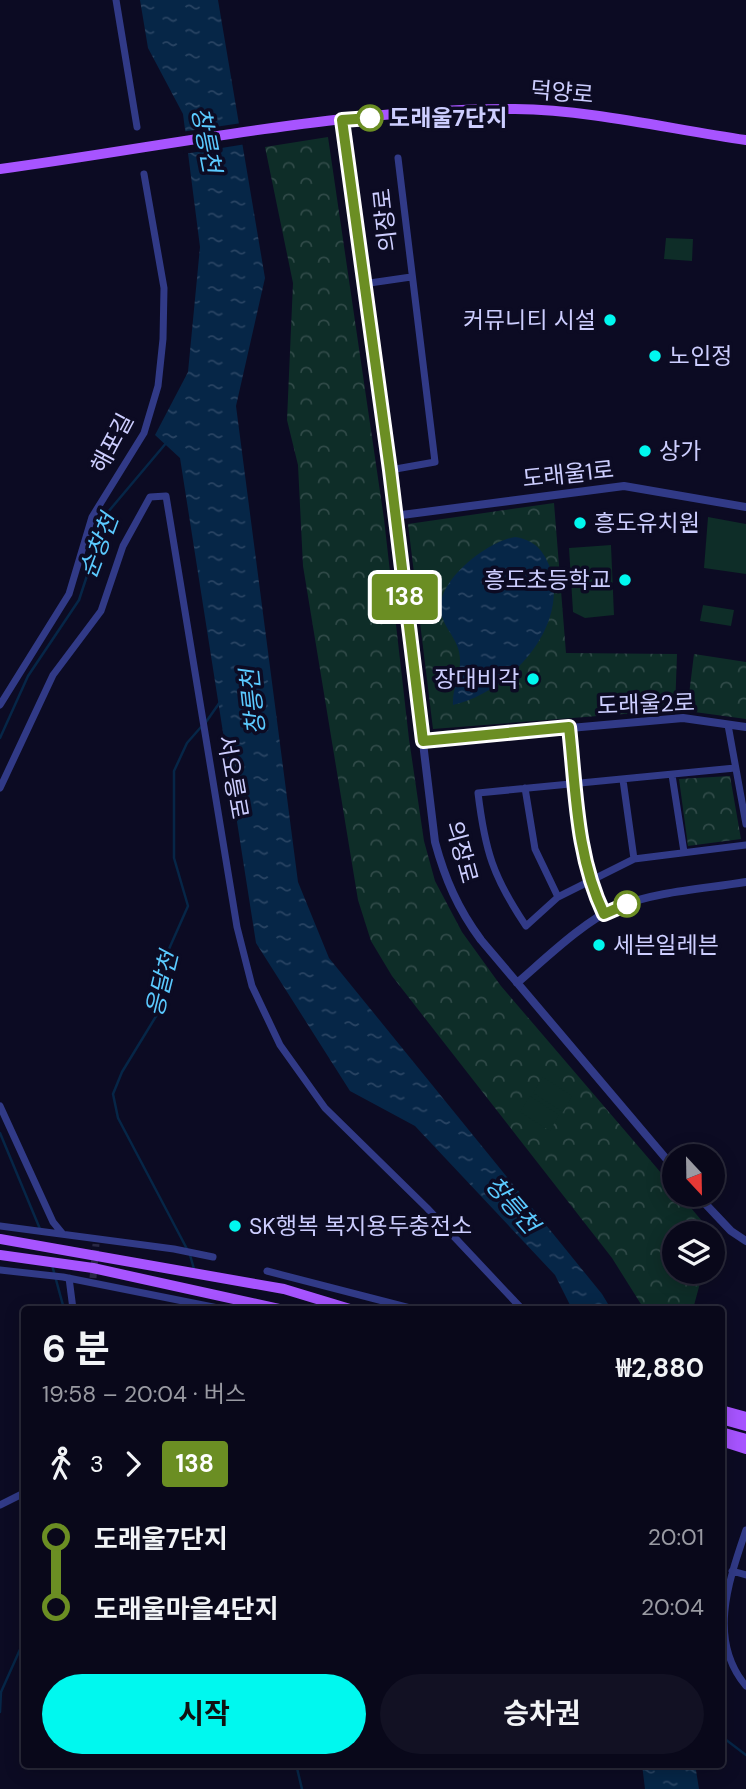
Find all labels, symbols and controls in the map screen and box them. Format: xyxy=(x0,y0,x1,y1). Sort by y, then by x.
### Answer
street label: 덕양로 xyxy=(529,74,595,110)
place label: 도래울7단지 xyxy=(389,103,507,133)
water label: 창릉천 xyxy=(185,104,229,178)
marker: 도래울7단지 xyxy=(357,105,383,131)
street label: 의장로 xyxy=(367,187,403,253)
place label: 커뮤니티 시설 xyxy=(463,305,596,335)
marker: 커뮤니티 시설 xyxy=(602,312,618,328)
place label: 노인정 xyxy=(669,341,732,371)
marker: 노인정 xyxy=(647,348,663,364)
street label: 해포길 xyxy=(84,408,140,478)
place label: 상가 xyxy=(659,436,701,466)
marker: 상가 xyxy=(637,443,653,459)
street label: 도래울1로 xyxy=(521,454,615,494)
water label: 순창천 xyxy=(72,507,126,582)
place label: 흥도유치원 xyxy=(594,508,700,538)
marker: 흥도유치원 xyxy=(572,515,588,531)
place label: 흥도초등학교 xyxy=(484,565,611,595)
marker: 흥도초등학교 xyxy=(617,572,633,588)
line badge: 138 xyxy=(365,574,445,620)
text: 138 xyxy=(386,581,424,612)
place label: 장대비각 xyxy=(434,664,519,694)
water label: 창릉천 xyxy=(233,665,271,737)
marker: 장대비각 xyxy=(525,671,541,687)
street label: 도래울2로 xyxy=(597,687,695,721)
street label: 서오릉로 xyxy=(211,733,255,821)
street label: 의장로 xyxy=(439,817,485,887)
unlabelled marker xyxy=(614,891,640,917)
place label: 세븐일레븐 xyxy=(613,930,719,960)
marker: 세븐일레븐 xyxy=(591,937,607,953)
water label: 응달천 xyxy=(138,945,185,1020)
north arrow xyxy=(662,1144,724,1208)
map controls xyxy=(662,1144,725,1284)
water label: 창릉천 xyxy=(479,1170,548,1242)
place label: SK행복 복지용두충전소 xyxy=(249,1211,472,1241)
marker: SK행복 복지용두충전소 xyxy=(227,1218,243,1234)
button: layers xyxy=(662,1221,725,1284)
text: 6 분 xyxy=(42,1324,110,1374)
text: ₩2,880 xyxy=(616,1351,704,1385)
text: 19:58 – 20:04 · 버스 xyxy=(42,1379,246,1409)
icon: walk xyxy=(42,1445,80,1483)
icon: forward xyxy=(114,1445,152,1483)
text: 138 xyxy=(176,1448,214,1479)
text: 3 xyxy=(90,1449,104,1479)
text: 도래울7단지 xyxy=(94,1522,228,1556)
text: 20:01 xyxy=(648,1522,704,1552)
text: 도래울마을4단지 xyxy=(94,1592,278,1626)
text: 20:04 xyxy=(641,1592,704,1622)
button: 시작 xyxy=(42,1674,366,1754)
button: 승차권 xyxy=(380,1674,704,1754)

